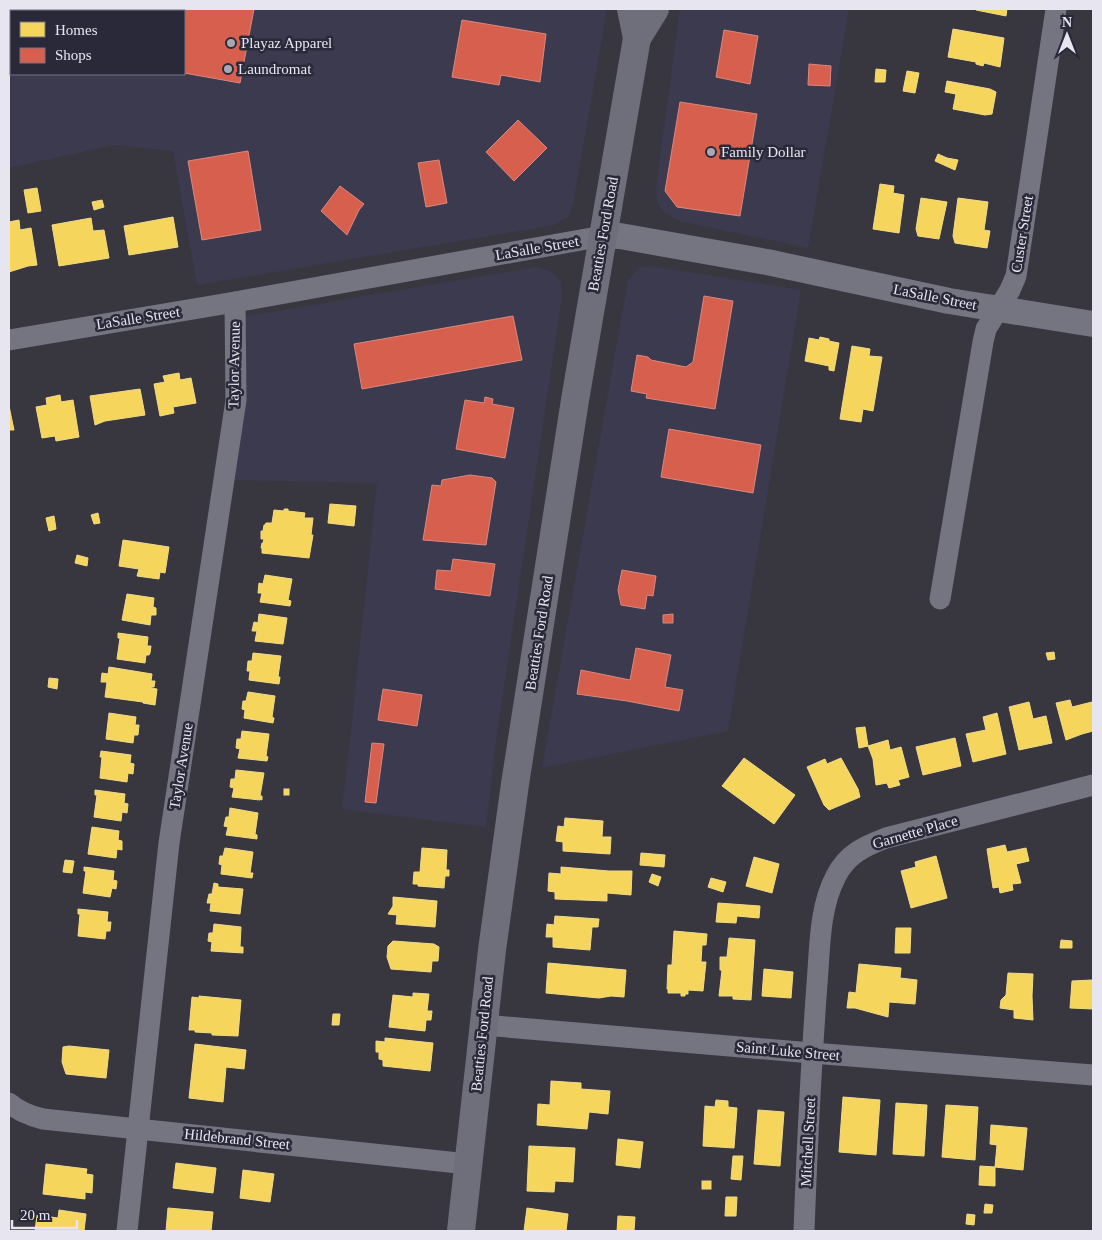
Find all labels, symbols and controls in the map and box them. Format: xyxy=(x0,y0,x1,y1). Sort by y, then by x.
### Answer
legend xyxy=(10,10,185,75)
north arrow xyxy=(1042,10,1092,60)
text: N xyxy=(1062,15,1072,30)
text: Homes xyxy=(55,22,98,38)
place label: Playaz Apparel xyxy=(241,35,332,51)
marker: Playaz Apparel xyxy=(225,37,237,49)
text: Shops xyxy=(55,47,92,63)
place label: Laundromat xyxy=(238,61,312,77)
marker: Laundromat xyxy=(222,63,234,75)
place label: Family Dollar xyxy=(721,144,806,160)
marker: Family Dollar xyxy=(705,146,717,158)
street label: Beatties Ford Road xyxy=(585,175,621,292)
street label: Custer Street xyxy=(1008,193,1036,274)
street label: LaSalle Street xyxy=(494,233,581,263)
street label: LaSalle Street xyxy=(892,281,979,313)
street label: LaSalle Street xyxy=(95,303,182,333)
street label: Taylor Avenue xyxy=(225,321,243,409)
street label: Beatties Ford Road xyxy=(522,574,556,691)
street label: Taylor Avenue xyxy=(166,721,196,810)
street label: Garnette Place xyxy=(871,812,960,852)
street label: Beatties Ford Road xyxy=(468,975,496,1092)
street label: Saint Luke Street xyxy=(735,1038,841,1064)
street label: Mitchell Street xyxy=(798,1096,818,1187)
street label: Hildebrand Street xyxy=(183,1125,291,1153)
scale bar xyxy=(12,1198,78,1230)
text: 20 m xyxy=(20,1207,51,1223)

